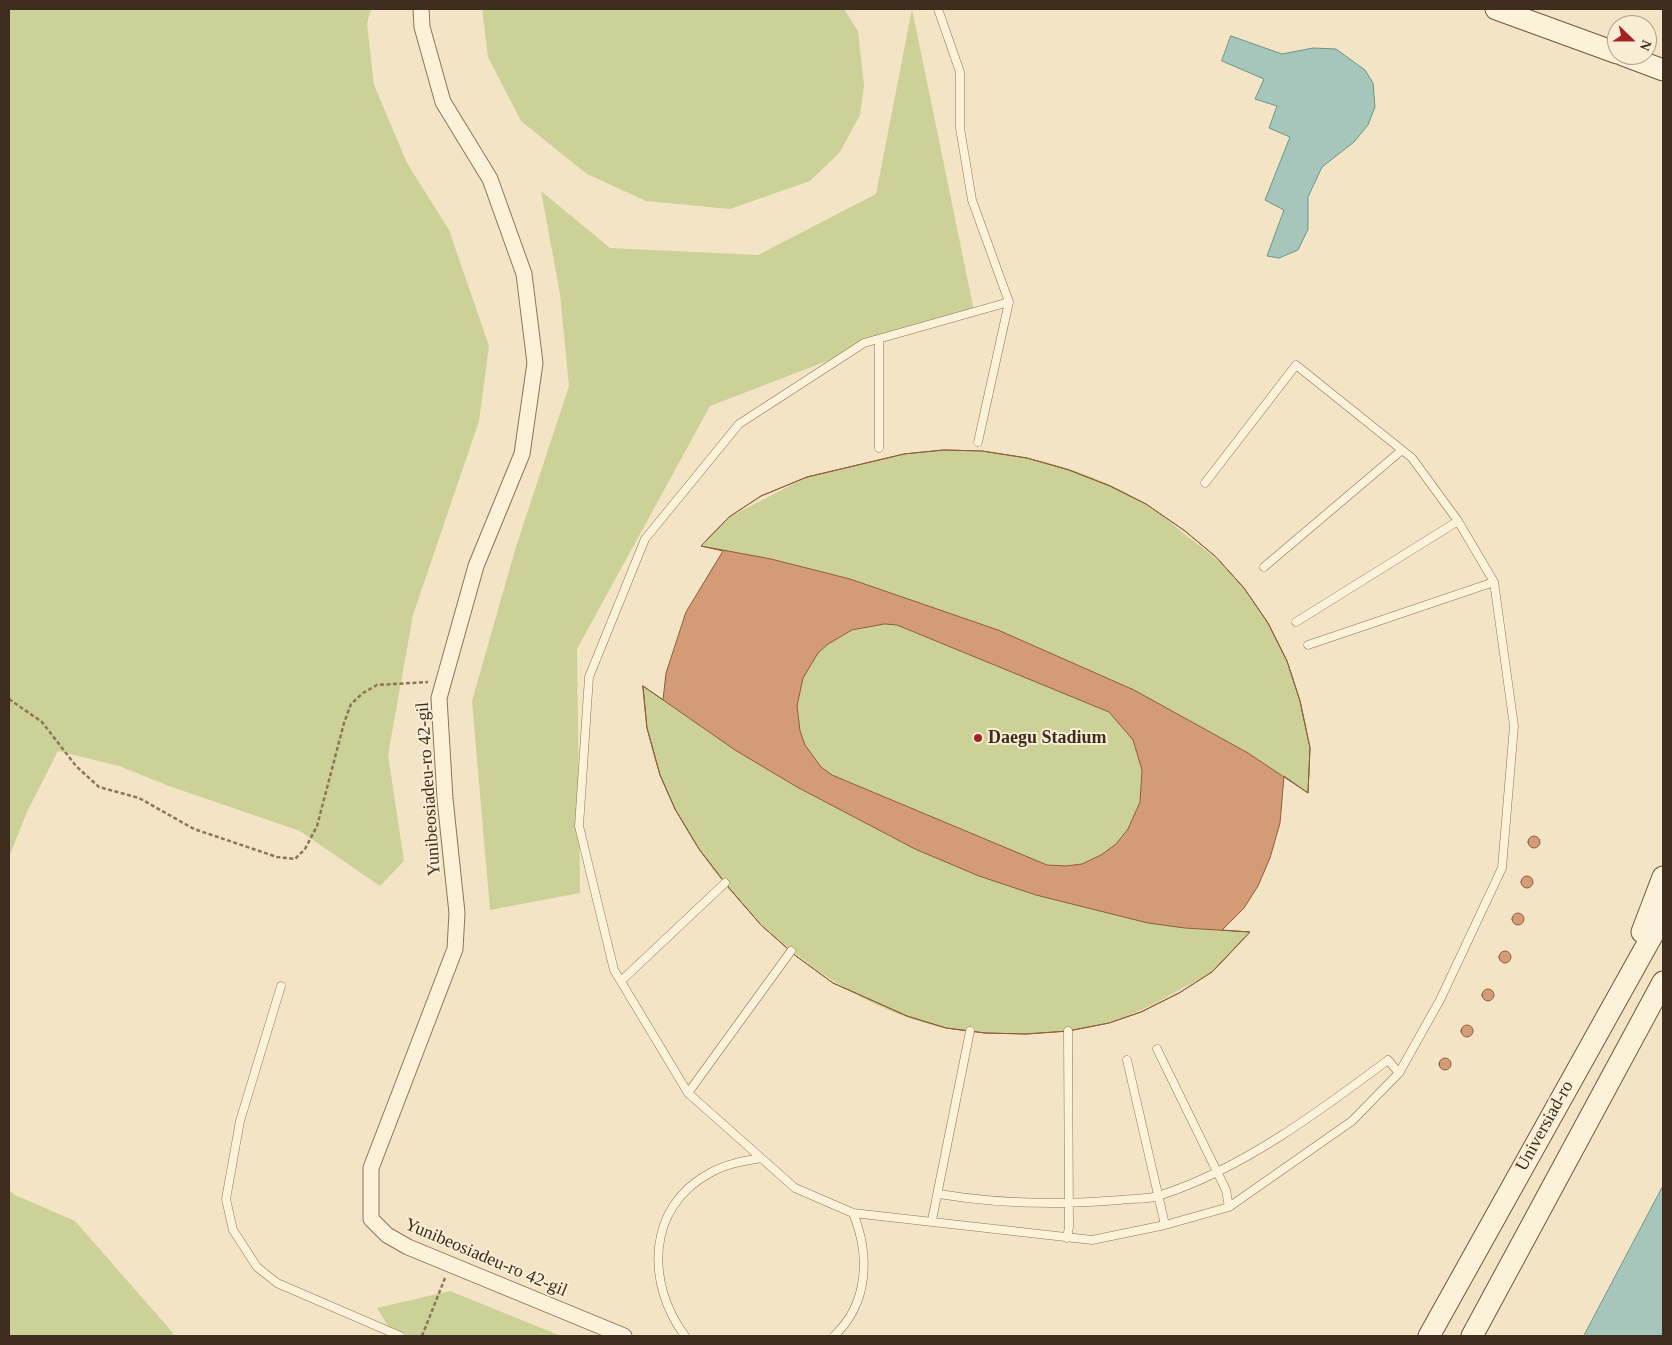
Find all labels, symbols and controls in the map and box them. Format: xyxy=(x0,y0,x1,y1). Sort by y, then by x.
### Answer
north arrow xyxy=(1607,15,1657,65)
text: N xyxy=(1637,38,1654,53)
street label: Yunibeosiadeu-ro 42-gil xyxy=(412,701,446,877)
place label: Daegu Stadium xyxy=(988,727,1107,749)
marker: Daegu Stadium xyxy=(972,732,984,744)
street label: Universiad-ro xyxy=(1511,1077,1579,1175)
street label: Yunibeosiadeu-ro 42-gil xyxy=(401,1214,571,1302)

